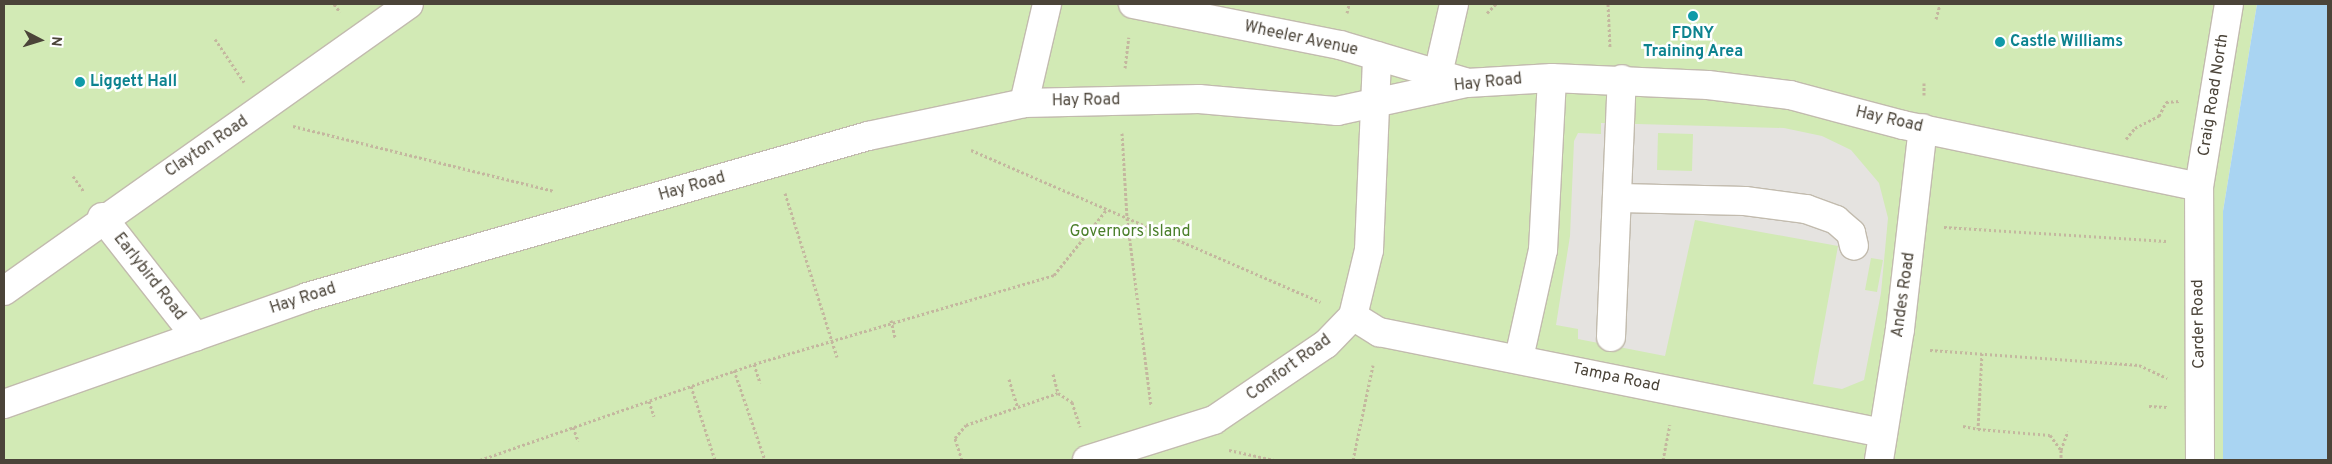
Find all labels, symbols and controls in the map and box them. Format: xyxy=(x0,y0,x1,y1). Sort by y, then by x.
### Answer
marker: FDNY Training Area xyxy=(1687,10,1699,22)
north arrow xyxy=(15,15,65,65)
street label: Wheeler Avenue xyxy=(1242,17,1360,61)
place label: FDNY Training Area xyxy=(1643,24,1743,62)
place label: Castle Williams xyxy=(2010,32,2123,52)
street label: Craig Road North xyxy=(2195,32,2233,158)
text: N xyxy=(47,36,64,47)
marker: Castle Williams xyxy=(1994,36,2006,48)
street label: Hay Road xyxy=(1453,70,1523,96)
place label: Liggett Hall xyxy=(90,72,177,92)
marker: Liggett Hall xyxy=(74,76,86,88)
street label: Hay Road xyxy=(1052,91,1120,111)
street label: Hay Road xyxy=(1854,103,1924,137)
street label: Clayton Road xyxy=(162,112,252,182)
street label: Hay Road xyxy=(656,168,728,206)
park label: Governors Island xyxy=(1069,222,1191,242)
street label: Earlybird Road xyxy=(109,229,189,325)
street label: Andes Road xyxy=(1889,251,1919,339)
street label: Hay Road xyxy=(268,279,338,319)
street label: Carder Road xyxy=(2189,279,2209,369)
street label: Comfort Road xyxy=(1243,331,1335,405)
street label: Tampa Road xyxy=(1570,359,1662,397)

